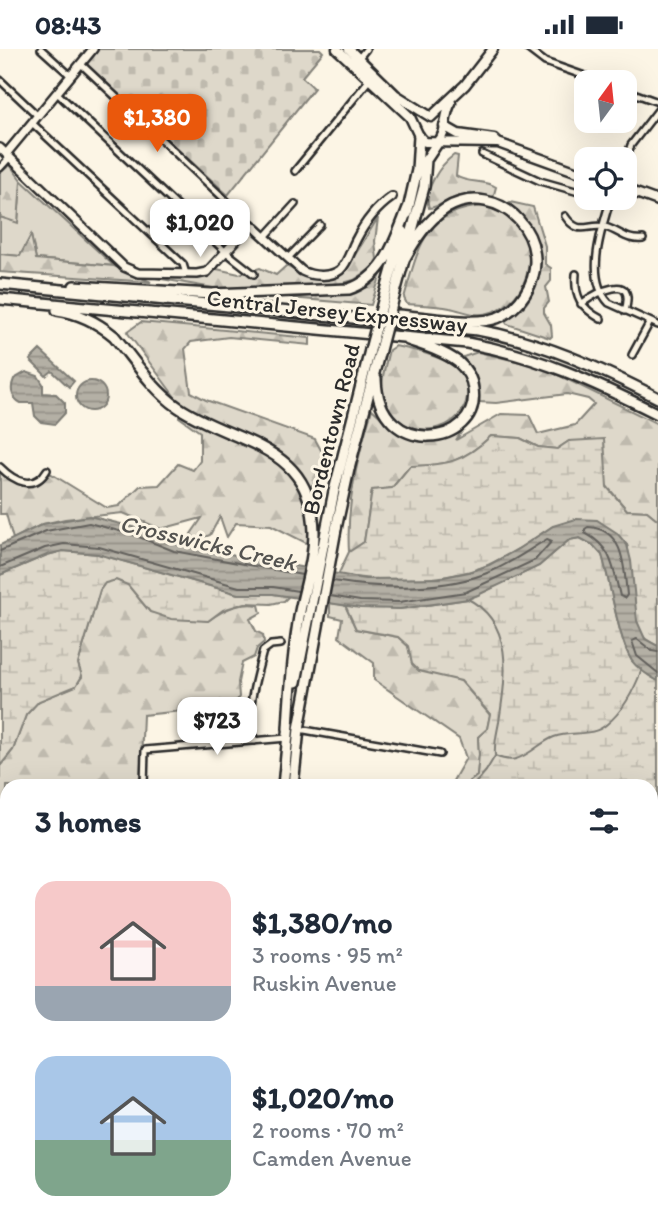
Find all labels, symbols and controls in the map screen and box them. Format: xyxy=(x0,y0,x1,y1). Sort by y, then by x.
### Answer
text: 08:43 xyxy=(35,9,101,41)
north arrow xyxy=(574,70,637,133)
map controls xyxy=(574,70,637,210)
pin: $1,380 xyxy=(100,95,214,154)
text: $1,380 xyxy=(123,103,191,131)
button: locate xyxy=(574,147,637,210)
pin: $1,020 xyxy=(143,199,257,259)
text: $1,020 xyxy=(166,208,234,236)
street label: Central Jersey Expressway xyxy=(205,283,469,339)
street label: Bordentown Road xyxy=(296,340,366,518)
water label: Crosswicks Creek xyxy=(117,508,301,577)
pin: $723 xyxy=(176,697,258,757)
text: $723 xyxy=(193,706,241,734)
icon: filters xyxy=(585,802,623,840)
text: 3 homes xyxy=(35,803,142,840)
text: $1,380/mo xyxy=(252,904,393,941)
icon: home xyxy=(91,909,175,993)
text: 3 rooms · 95 m² xyxy=(252,941,403,969)
text: Ruskin Avenue xyxy=(252,969,397,997)
text: $1,020/mo xyxy=(252,1079,394,1116)
icon: home xyxy=(91,1084,175,1168)
text: 2 rooms · 70 m² xyxy=(252,1116,404,1144)
text: Camden Avenue xyxy=(252,1144,412,1172)

